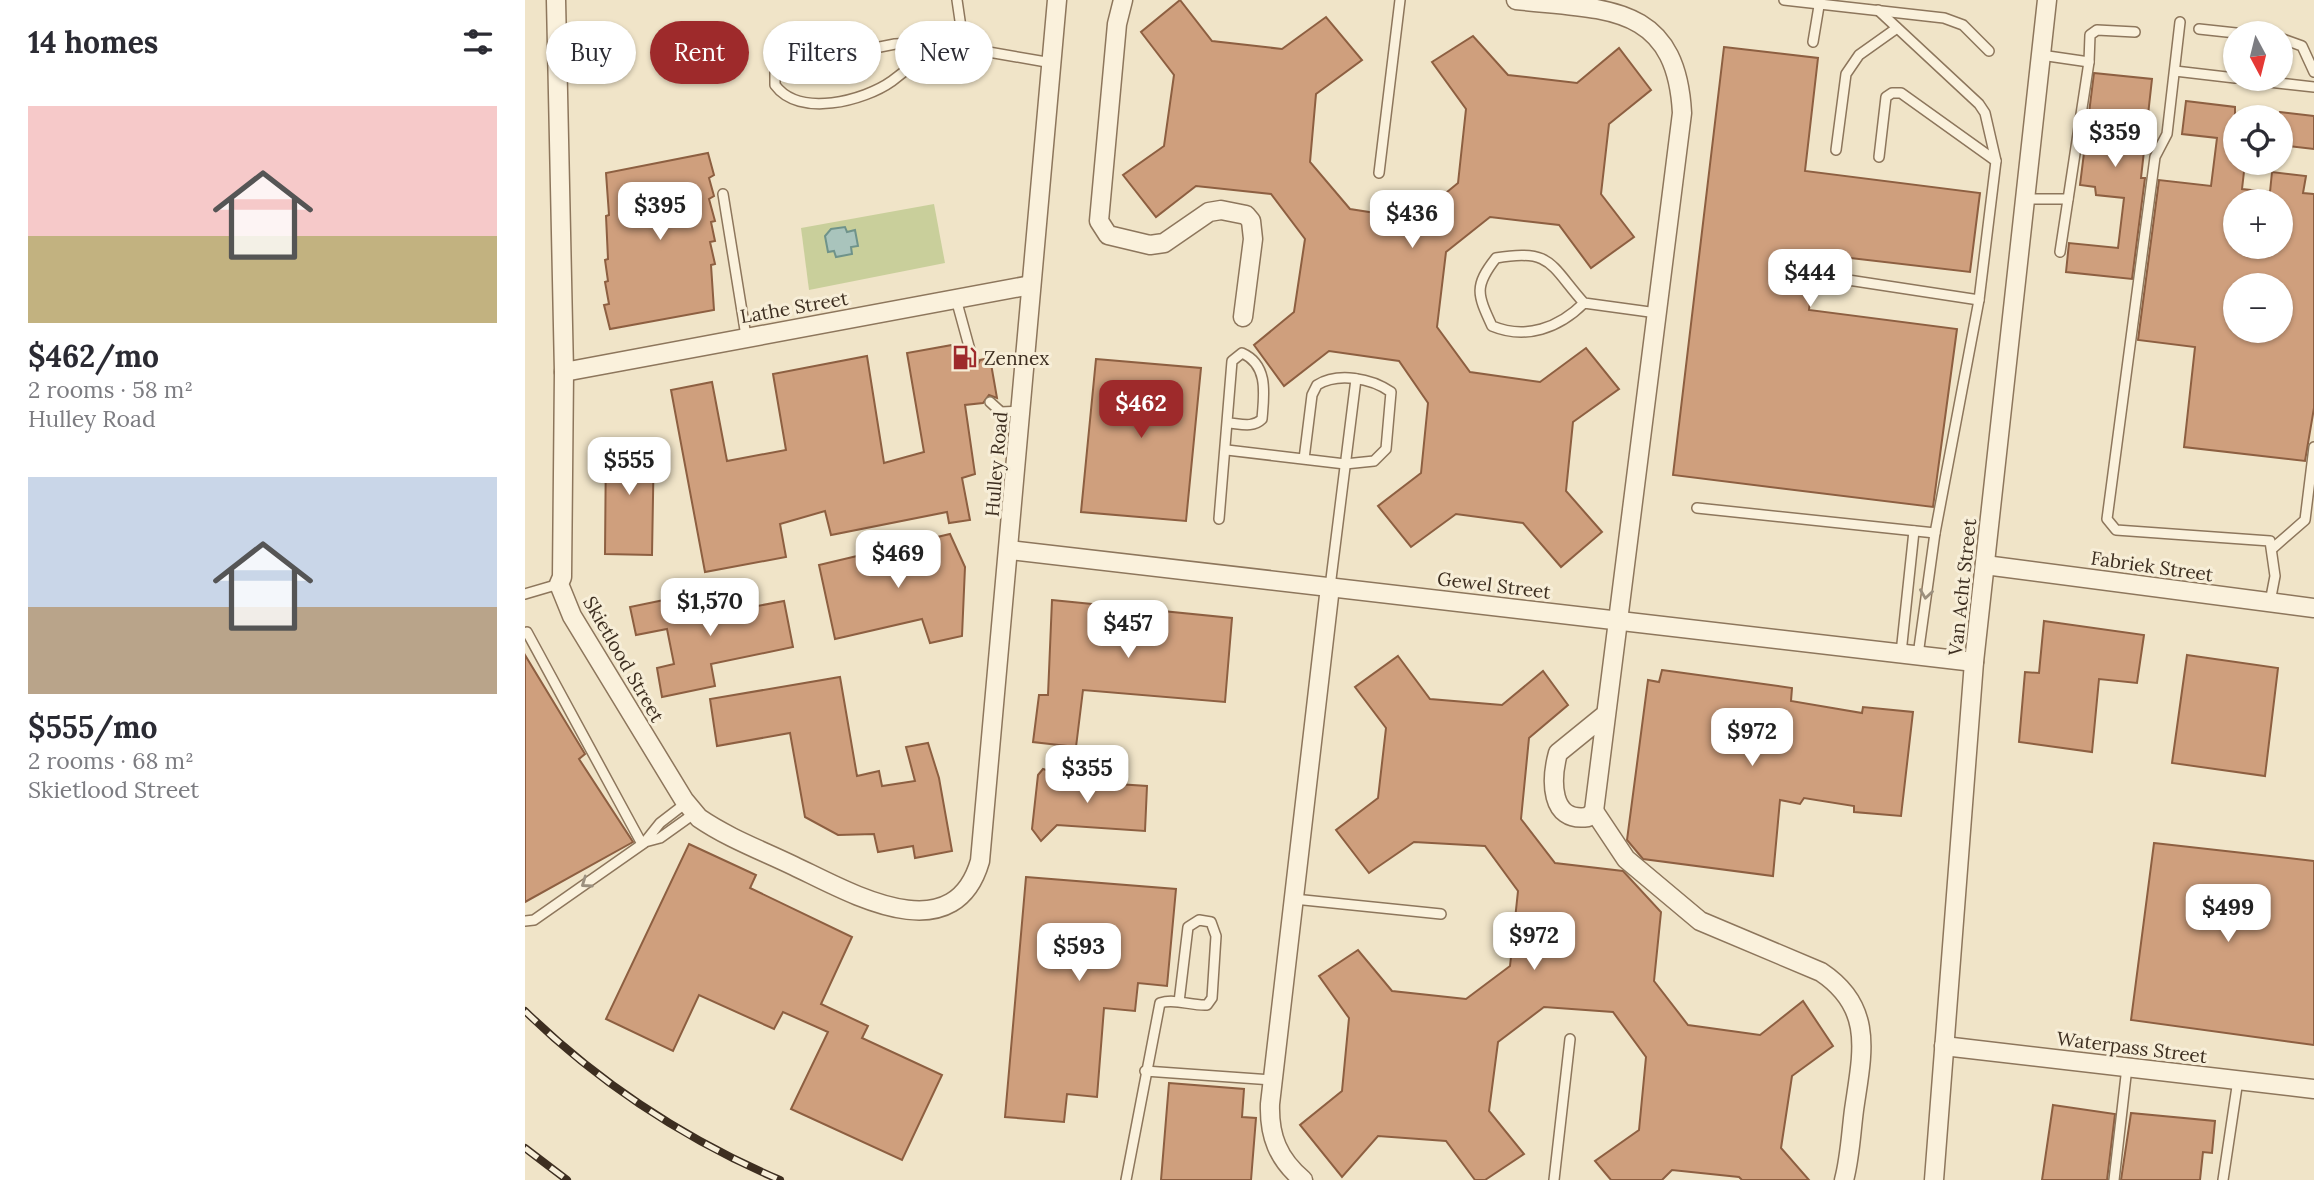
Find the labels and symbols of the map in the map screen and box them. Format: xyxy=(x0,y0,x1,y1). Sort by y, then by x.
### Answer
north arrow xyxy=(2223,21,2293,91)
pin: $359 xyxy=(2074,110,2156,169)
pin: $395 xyxy=(619,182,701,242)
pin: $436 xyxy=(1371,190,1453,250)
pin: $444 xyxy=(1769,250,1851,309)
street label: Lathe Street xyxy=(738,286,850,328)
fuel station icon: Zennex xyxy=(950,344,978,372)
place label: Zennex xyxy=(984,346,1049,370)
pin: $462 xyxy=(1100,380,1182,440)
street label: Hulley Road xyxy=(979,410,1013,518)
pin: $555 xyxy=(588,438,670,497)
street label: Van Acht Street xyxy=(1943,517,1981,658)
pin: $469 xyxy=(857,530,939,590)
street label: Fabriek Street xyxy=(2089,546,2215,587)
street label: Gewel Street xyxy=(1436,566,1553,604)
pin: $1,570 xyxy=(653,578,767,638)
one-way arrow xyxy=(1919,588,1934,600)
street label: Skietlood Street xyxy=(578,592,670,727)
pin: $457 xyxy=(1087,600,1169,660)
pin: $972 xyxy=(1711,708,1793,768)
pin: $355 xyxy=(1046,746,1128,805)
one-way arrow xyxy=(581,875,594,887)
pin: $499 xyxy=(2187,884,2269,944)
pin: $972 xyxy=(1493,912,1575,972)
pin: $593 xyxy=(1038,923,1120,983)
street label: Waterpass Street xyxy=(2055,1026,2209,1068)

